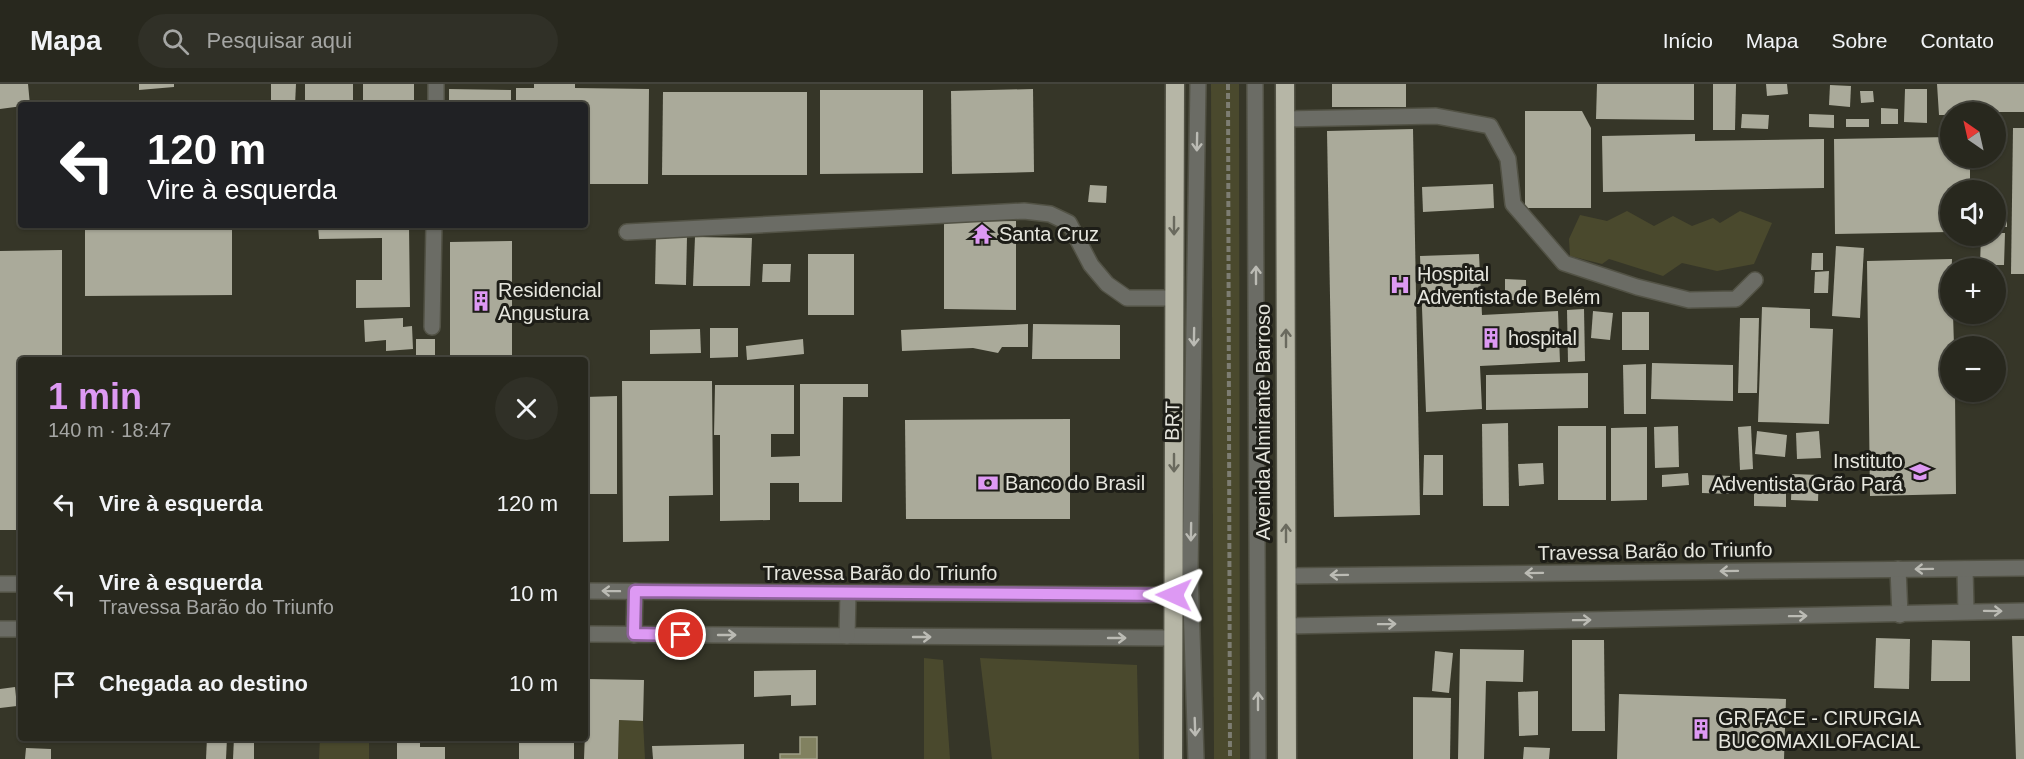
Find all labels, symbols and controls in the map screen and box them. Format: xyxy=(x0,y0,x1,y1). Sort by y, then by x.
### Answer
search box xyxy=(138,14,558,68)
text: Mapa xyxy=(30,25,102,56)
icon: search xyxy=(159,25,192,58)
text: Pesquisar aqui xyxy=(207,28,352,53)
text: Início xyxy=(1663,29,1713,52)
text: Mapa xyxy=(1746,29,1798,52)
text: Sobre xyxy=(1831,29,1887,52)
text: Contato xyxy=(1920,29,1994,52)
north arrow xyxy=(1940,102,2006,168)
map controls xyxy=(1940,102,2006,402)
icon: left xyxy=(48,126,126,204)
text: 120 m xyxy=(147,126,266,173)
one-way arrow xyxy=(1192,132,1203,152)
text: Vire à esquerda xyxy=(147,175,337,205)
button: sound xyxy=(1940,180,2006,246)
one-way arrow xyxy=(1168,216,1180,236)
temple icon: Santa Cruz xyxy=(970,222,994,246)
place label: Santa Cruz xyxy=(999,223,1099,245)
button: + xyxy=(1940,258,2006,324)
place label: Hospital Adventista de Belém xyxy=(1417,263,1600,308)
one-way arrow xyxy=(1250,265,1262,285)
hospital icon: Hospital Adventista de Belém xyxy=(1388,273,1412,297)
place label: Residencial Angustura xyxy=(498,279,601,324)
building icon: Residencial Angustura xyxy=(469,289,493,313)
street label: Avenida Almirante Barroso xyxy=(1252,304,1274,540)
building icon: hospital xyxy=(1479,326,1503,350)
one-way arrow xyxy=(1188,327,1200,347)
place label: hospital xyxy=(1508,327,1577,349)
one-way arrow xyxy=(1280,328,1292,348)
button: − xyxy=(1940,336,2006,402)
text: 1 min xyxy=(48,376,142,417)
button: close xyxy=(495,377,558,440)
street label: BRT xyxy=(1161,401,1183,441)
text: 140 m · 18:47 xyxy=(48,419,171,441)
place label: Instituto Adventista Grão Pará xyxy=(1712,450,1904,495)
one-way arrow xyxy=(1168,453,1180,473)
school or university icon: Instituto Adventista Grão Pará xyxy=(1908,460,1932,484)
bank icon: Banco do Brasil xyxy=(976,471,1000,495)
place label: Banco do Brasil xyxy=(1005,472,1145,494)
icon: left xyxy=(48,488,81,521)
text: Vire à esquerda xyxy=(99,491,262,516)
text: 120 m xyxy=(497,491,558,516)
one-way arrow xyxy=(1185,522,1197,542)
one-way arrow xyxy=(1280,523,1292,543)
street label: Travessa Barão do Triunfo xyxy=(1537,538,1773,564)
street label: Travessa Barão do Triunfo xyxy=(763,562,997,584)
position arrow xyxy=(1142,563,1206,627)
one-way arrow xyxy=(1914,563,1934,575)
one-way arrow xyxy=(1719,565,1739,577)
one-way arrow xyxy=(1524,567,1544,579)
one-way arrow xyxy=(1329,569,1349,581)
text: Vire à esquerda xyxy=(99,570,262,595)
icon: left xyxy=(48,578,81,611)
text: 10 m xyxy=(509,581,558,606)
one-way arrow xyxy=(602,585,622,597)
text: Travessa Barão do Triunfo xyxy=(99,596,334,618)
one-way arrow xyxy=(1983,605,2003,617)
pin xyxy=(655,609,706,660)
one-way arrow xyxy=(1788,611,1808,622)
one-way arrow xyxy=(1572,614,1592,626)
icon: arrive xyxy=(664,618,697,651)
one-way arrow xyxy=(1377,618,1397,630)
one-way arrow xyxy=(717,629,737,641)
one-way arrow xyxy=(912,631,932,643)
one-way arrow xyxy=(1107,632,1127,644)
icon: arrive xyxy=(48,668,81,701)
text: Chegada ao destino xyxy=(99,671,308,696)
text: 10 m xyxy=(509,671,558,696)
one-way arrow xyxy=(1252,691,1264,711)
place label: GR FACE - CIRURGIA BUCOMAXILOFACIAL xyxy=(1718,707,1922,752)
one-way arrow xyxy=(1189,717,1200,737)
building icon: GR FACE - CIRURGIA BUCOMAXILOFACIAL xyxy=(1689,717,1713,741)

